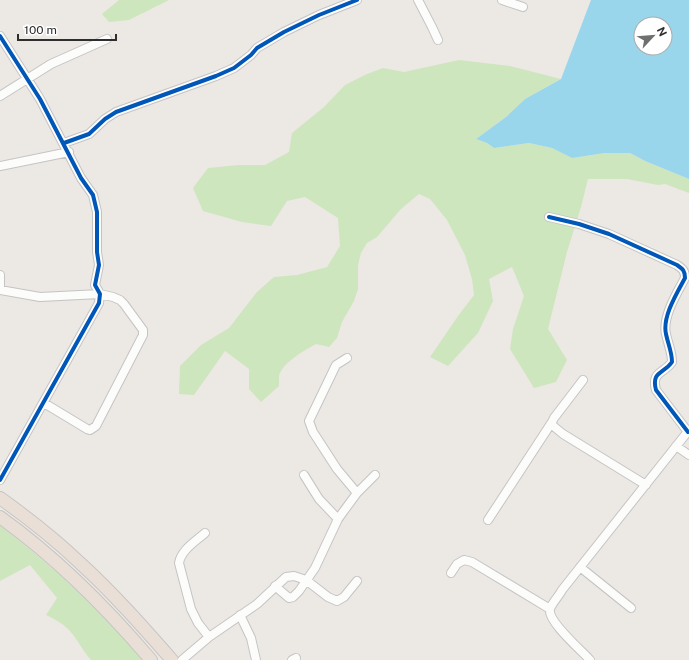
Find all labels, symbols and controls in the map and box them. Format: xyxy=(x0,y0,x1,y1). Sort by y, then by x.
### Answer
scale bar xyxy=(18,16,116,42)
north arrow xyxy=(633,16,673,56)
text: 100 m xyxy=(24,23,57,37)
text: N xyxy=(655,25,669,38)

